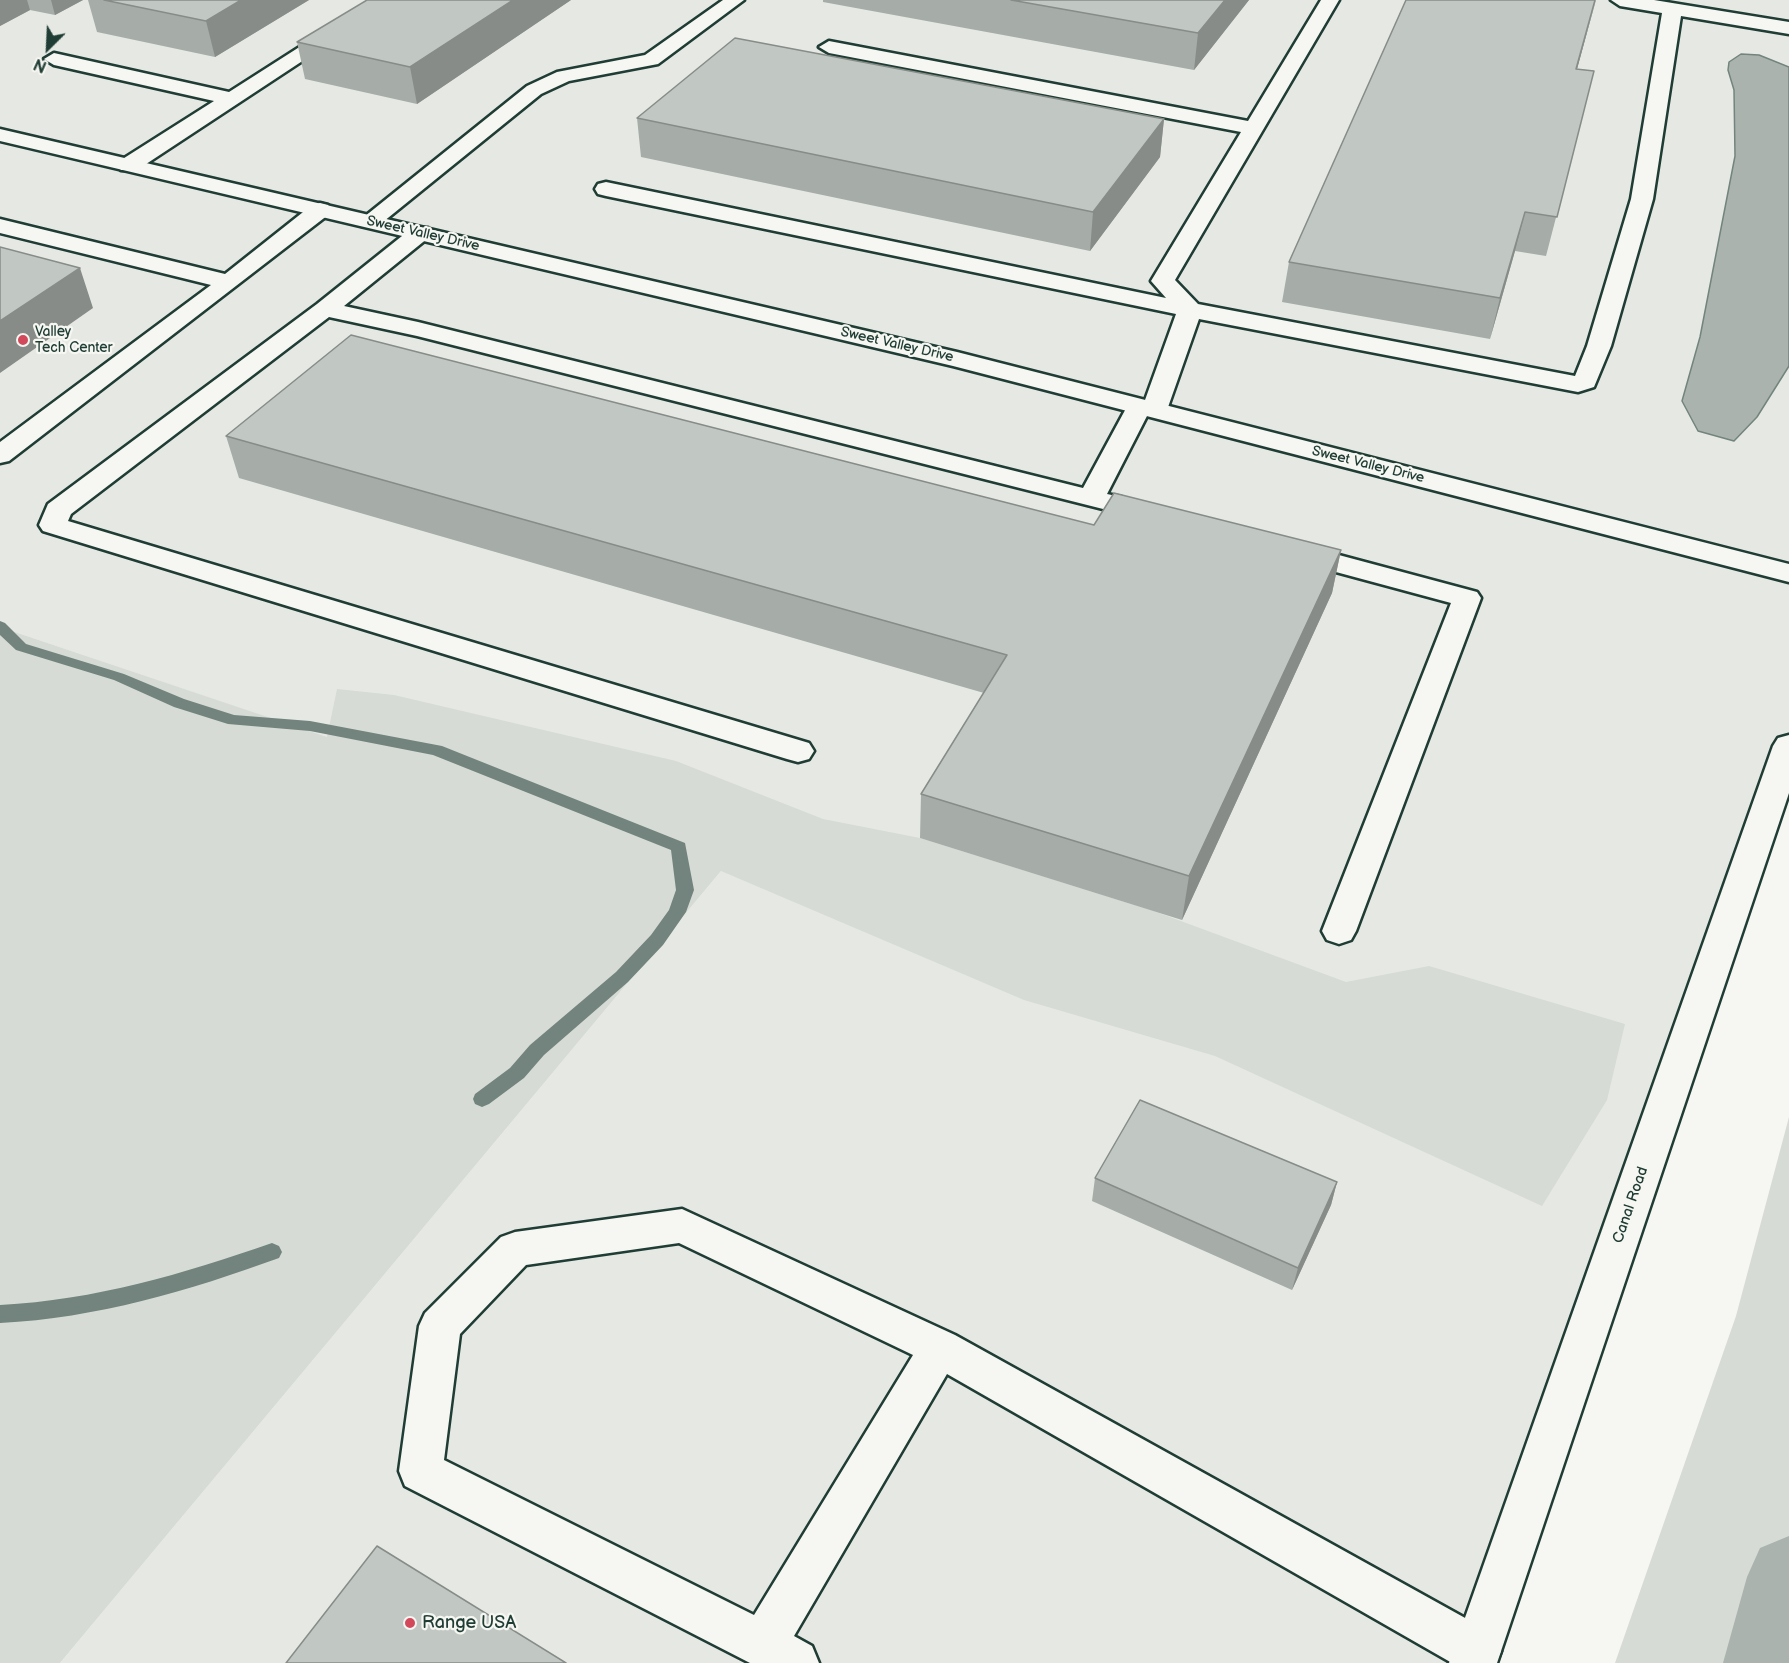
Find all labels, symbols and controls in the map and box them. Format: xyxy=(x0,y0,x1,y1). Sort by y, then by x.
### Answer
north arrow xyxy=(18,18,78,78)
text: N xyxy=(31,54,50,76)
street label: Sweet Valley Drive xyxy=(365,213,481,255)
place label: Valley Tech Center xyxy=(35,324,113,356)
street label: Sweet Valley Drive xyxy=(839,324,955,366)
marker: Valley Tech Center xyxy=(16,333,30,347)
street label: Sweet Valley Drive xyxy=(1310,443,1426,487)
street label: Canal Road xyxy=(1610,1164,1652,1246)
place label: Range USA xyxy=(422,1612,516,1634)
marker: Range USA xyxy=(403,1616,417,1630)

